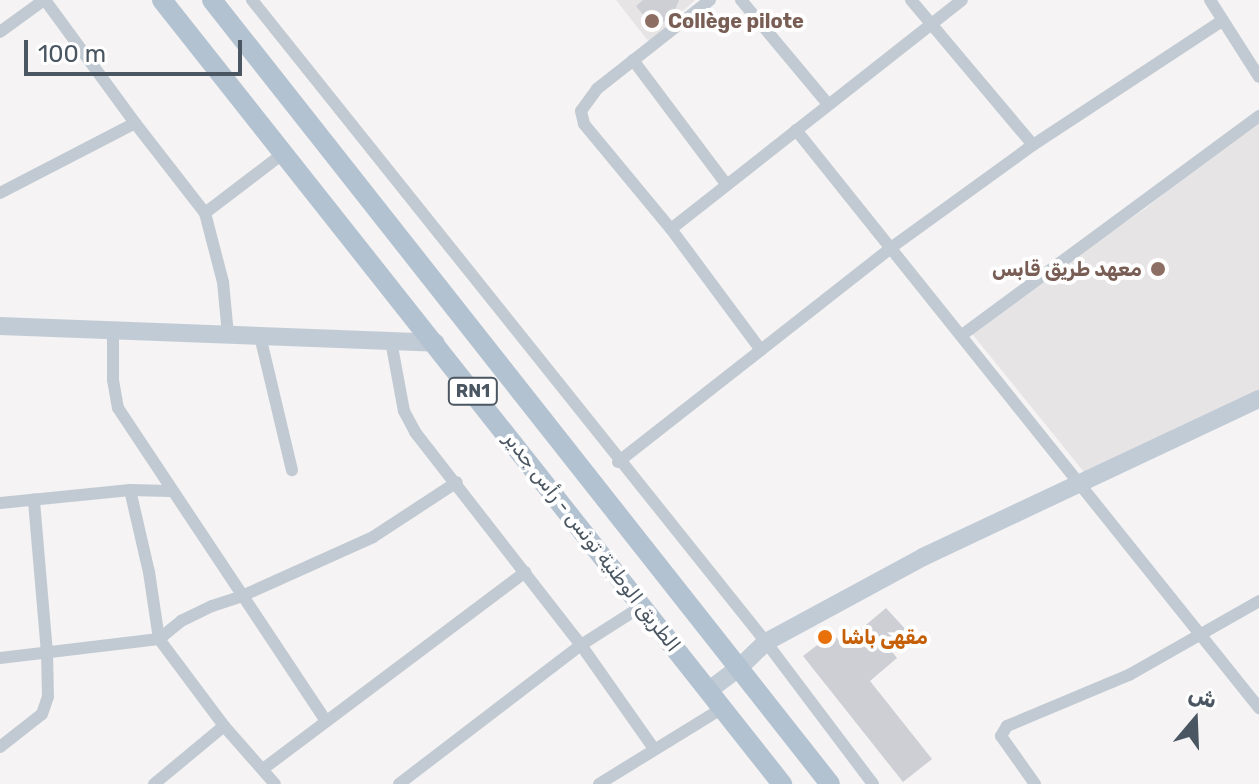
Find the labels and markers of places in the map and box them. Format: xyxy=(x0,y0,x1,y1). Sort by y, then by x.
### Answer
place label: Collège pilote xyxy=(668,9,804,33)
marker: Collège pilote xyxy=(643,12,661,30)
place label: معهد طريق قابس xyxy=(992,257,1142,281)
marker: معهد طريق قابس xyxy=(1149,260,1167,278)
place label: مقهى باشا xyxy=(841,625,928,649)
marker: مقهى باشا xyxy=(816,628,834,646)

